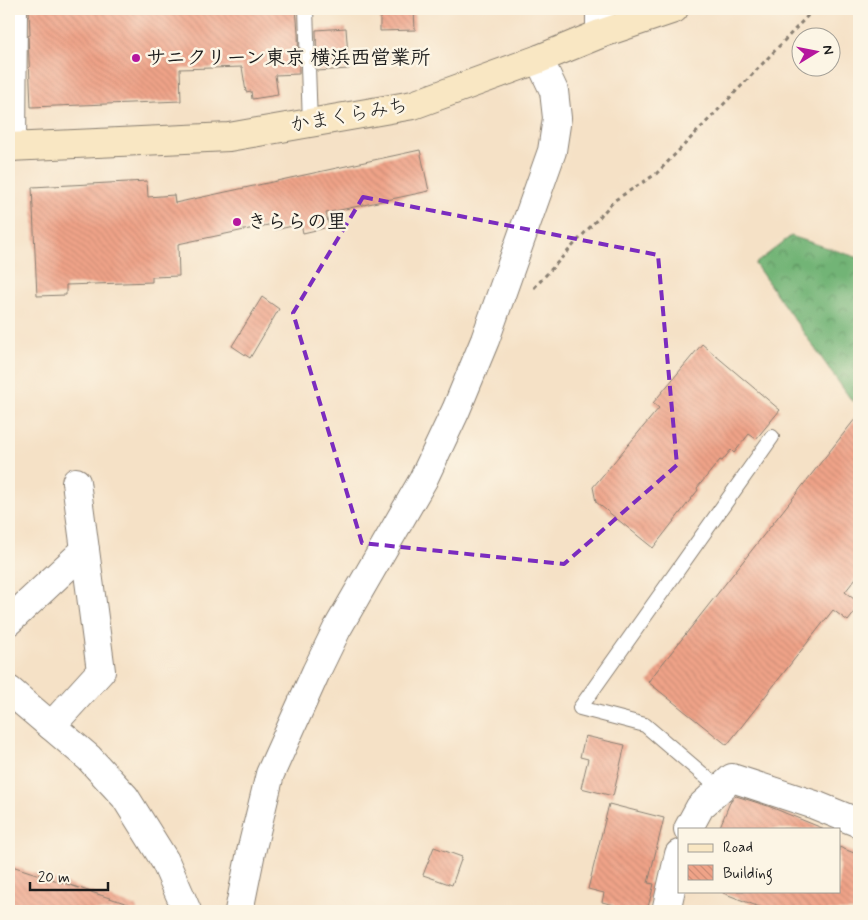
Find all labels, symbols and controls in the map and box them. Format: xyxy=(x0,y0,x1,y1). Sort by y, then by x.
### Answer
north arrow xyxy=(790,28,840,78)
text: N xyxy=(818,44,837,56)
place label: サニクリーン東京 横浜西営業所 xyxy=(146,45,431,72)
marker: サニクリーン東京 横浜西営業所 xyxy=(130,52,142,64)
street label: かまくらみち xyxy=(288,92,410,140)
place label: きららの里 xyxy=(247,209,347,236)
marker: きららの里 xyxy=(231,216,243,228)
legend xyxy=(678,828,840,892)
text: Road xyxy=(723,838,753,858)
scale bar xyxy=(30,860,108,892)
text: Building xyxy=(723,864,773,885)
text: 20 m xyxy=(38,868,70,888)

